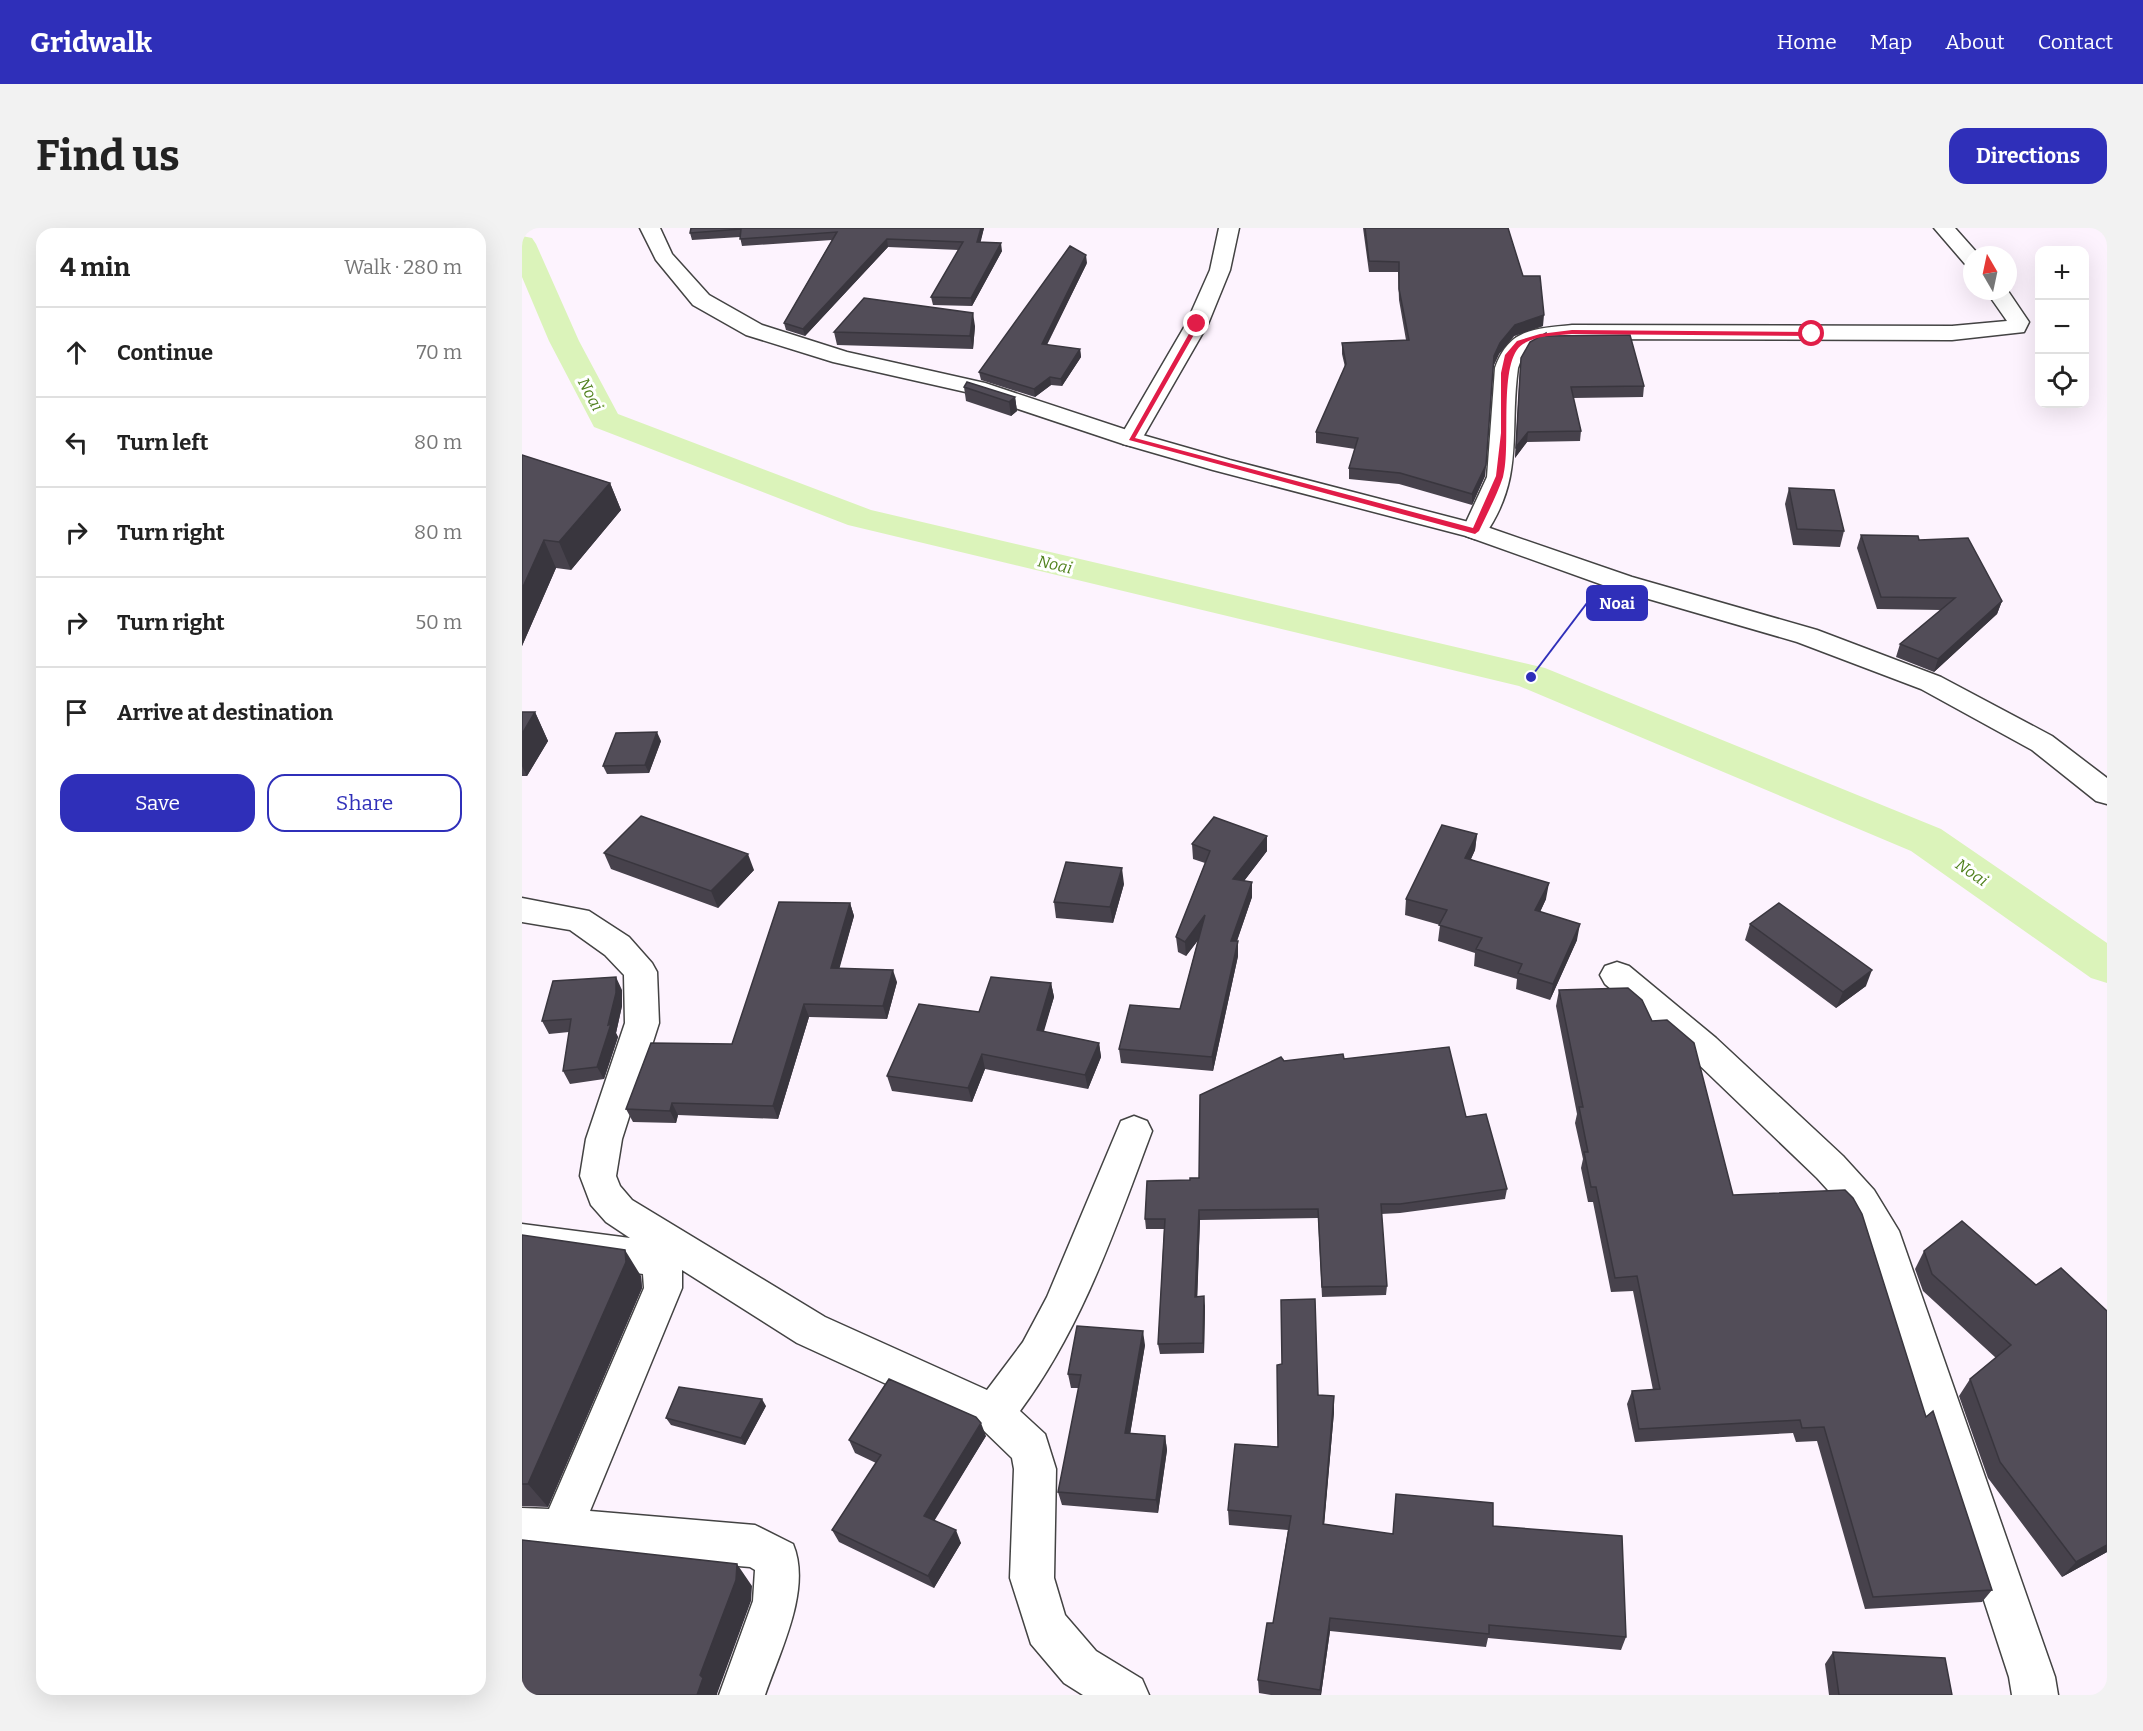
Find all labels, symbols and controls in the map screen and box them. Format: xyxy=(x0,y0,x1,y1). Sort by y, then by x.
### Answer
text: Gridwalk xyxy=(30,26,152,59)
text: Home xyxy=(1777,29,1837,55)
text: Map xyxy=(1870,29,1912,55)
text: About xyxy=(1945,29,2005,55)
text: Contact xyxy=(2038,29,2113,55)
button: Directions xyxy=(1949,128,2107,184)
text: Find us xyxy=(36,131,180,181)
north arrow xyxy=(1963,246,2017,300)
map controls xyxy=(2035,246,2089,408)
button: + xyxy=(2035,246,2089,300)
text: 4 min xyxy=(60,252,130,283)
text: Walk · 280 m xyxy=(344,255,462,279)
button: − xyxy=(2035,300,2089,354)
route end xyxy=(1183,310,1209,336)
route start xyxy=(1798,320,1824,346)
icon: ahead xyxy=(60,336,93,369)
text: Continue xyxy=(117,339,213,366)
text: 70 m xyxy=(416,340,462,364)
button: locate xyxy=(2035,354,2089,408)
water label: Noai xyxy=(574,374,607,415)
icon: left xyxy=(60,426,93,459)
text: Turn left xyxy=(117,429,209,456)
text: 80 m xyxy=(414,430,462,454)
icon: right xyxy=(60,516,93,549)
text: Turn right xyxy=(117,519,225,546)
text: 80 m xyxy=(414,520,462,544)
water label: Noai xyxy=(1036,551,1074,578)
callout: Noai xyxy=(1587,586,1647,620)
text: Noai xyxy=(1599,594,1635,613)
icon: right xyxy=(60,606,93,639)
text: Turn right xyxy=(117,609,225,636)
text: 50 m xyxy=(415,610,462,634)
icon: arrive xyxy=(60,696,93,729)
text: Arrive at destination xyxy=(117,699,333,726)
button: Save xyxy=(60,774,255,832)
button: Share xyxy=(267,774,462,832)
water label: Noai xyxy=(1952,855,1992,890)

